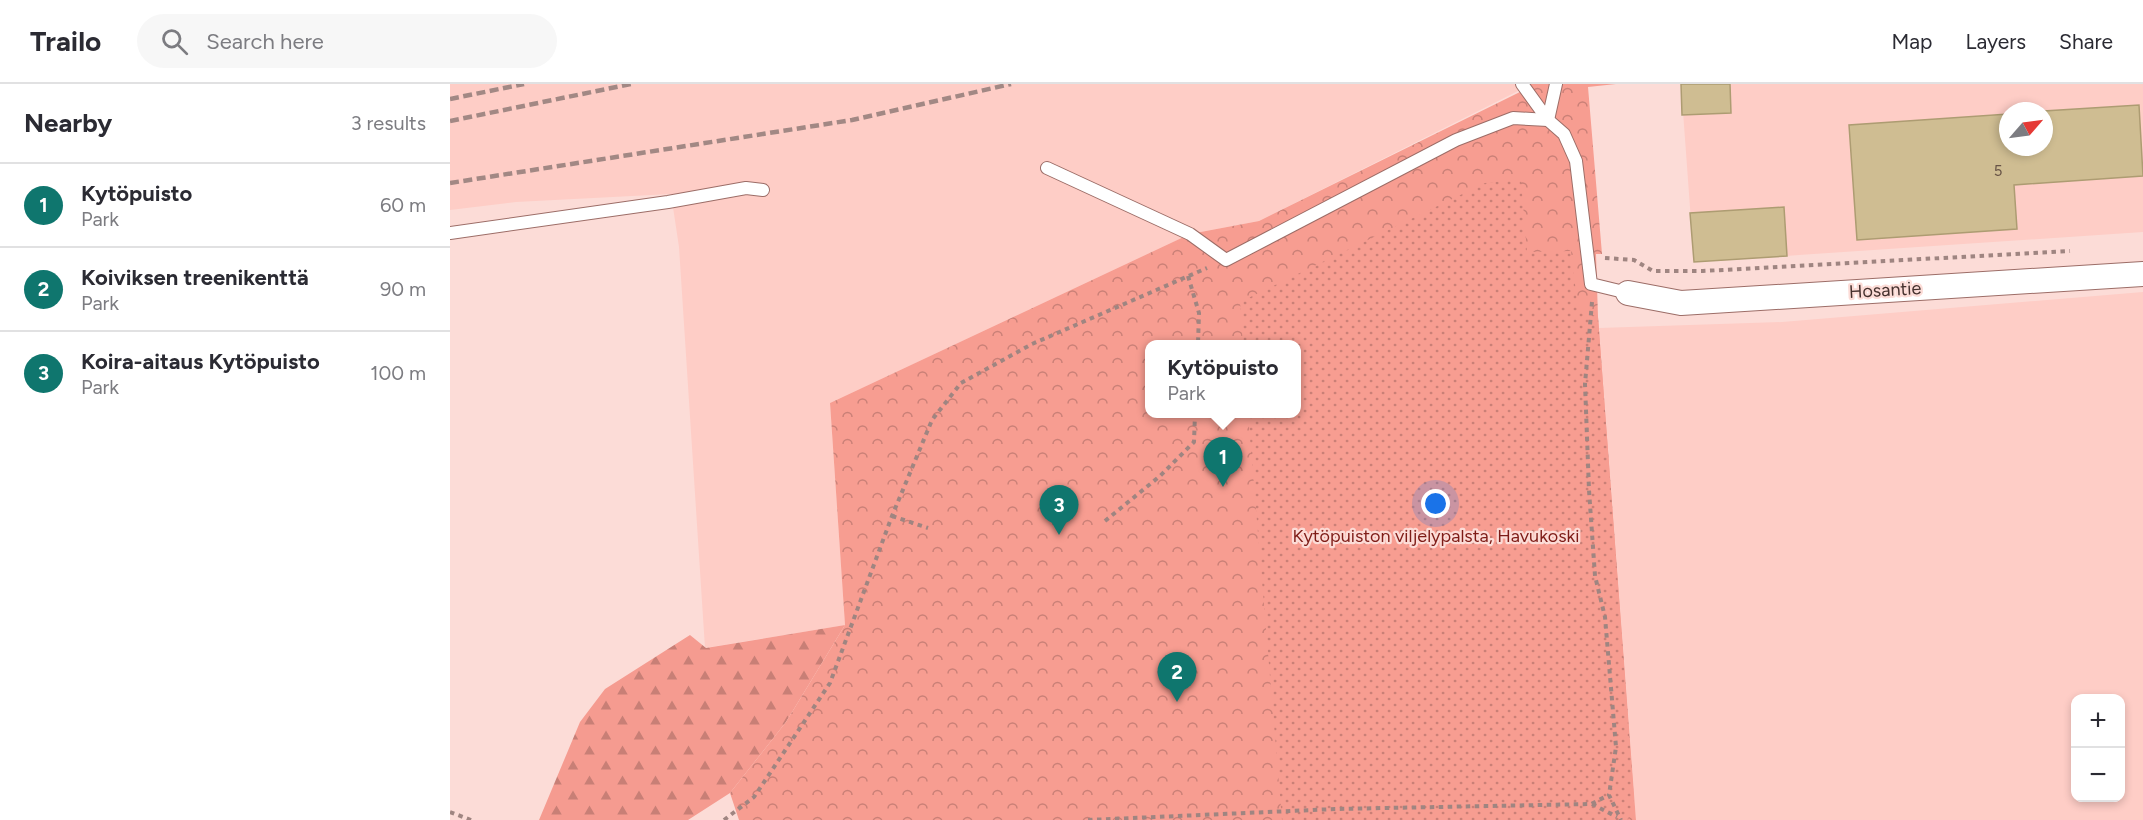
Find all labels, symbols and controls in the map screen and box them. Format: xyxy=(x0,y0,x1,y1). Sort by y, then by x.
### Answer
search box xyxy=(137,14,557,68)
text: Trailo xyxy=(30,24,101,58)
icon: search xyxy=(158,25,191,58)
text: Search here xyxy=(206,28,324,55)
text: Map xyxy=(1892,29,1932,54)
text: Layers xyxy=(1965,29,2026,54)
text: Share xyxy=(2059,29,2113,54)
north arrow xyxy=(1999,102,2053,156)
text: Nearby xyxy=(24,107,112,139)
text: 3 results xyxy=(351,111,426,135)
house number: 5 xyxy=(1994,162,2002,180)
text: Kytöpuisto xyxy=(81,180,192,207)
text: 1 xyxy=(39,193,48,217)
text: 60 m xyxy=(380,193,426,217)
text: Park xyxy=(81,207,119,231)
text: Koiviksen treenikenttä xyxy=(81,264,309,291)
text: 2 xyxy=(38,277,49,301)
text: 90 m xyxy=(380,277,426,301)
street label: Hosantie xyxy=(1848,277,1922,303)
text: Park xyxy=(81,291,119,315)
popup xyxy=(1145,340,1301,418)
text: Koira-aitaus Kytöpuisto xyxy=(81,348,320,375)
text: Kytöpuisto xyxy=(1167,354,1279,381)
text: 3 xyxy=(38,361,49,385)
text: 100 m xyxy=(370,361,426,385)
text: Park xyxy=(81,375,119,399)
text: Park xyxy=(1167,381,1205,405)
pin: 1 xyxy=(1204,438,1242,487)
pin: 3 xyxy=(1040,486,1078,535)
your location xyxy=(1421,489,1450,518)
park label: Kytöpuiston viljelypalsta, Havukoski xyxy=(1293,525,1579,547)
pin: 2 xyxy=(1158,652,1196,702)
map controls xyxy=(2071,694,2125,802)
button: + xyxy=(2071,694,2125,748)
button: − xyxy=(2071,748,2125,802)

